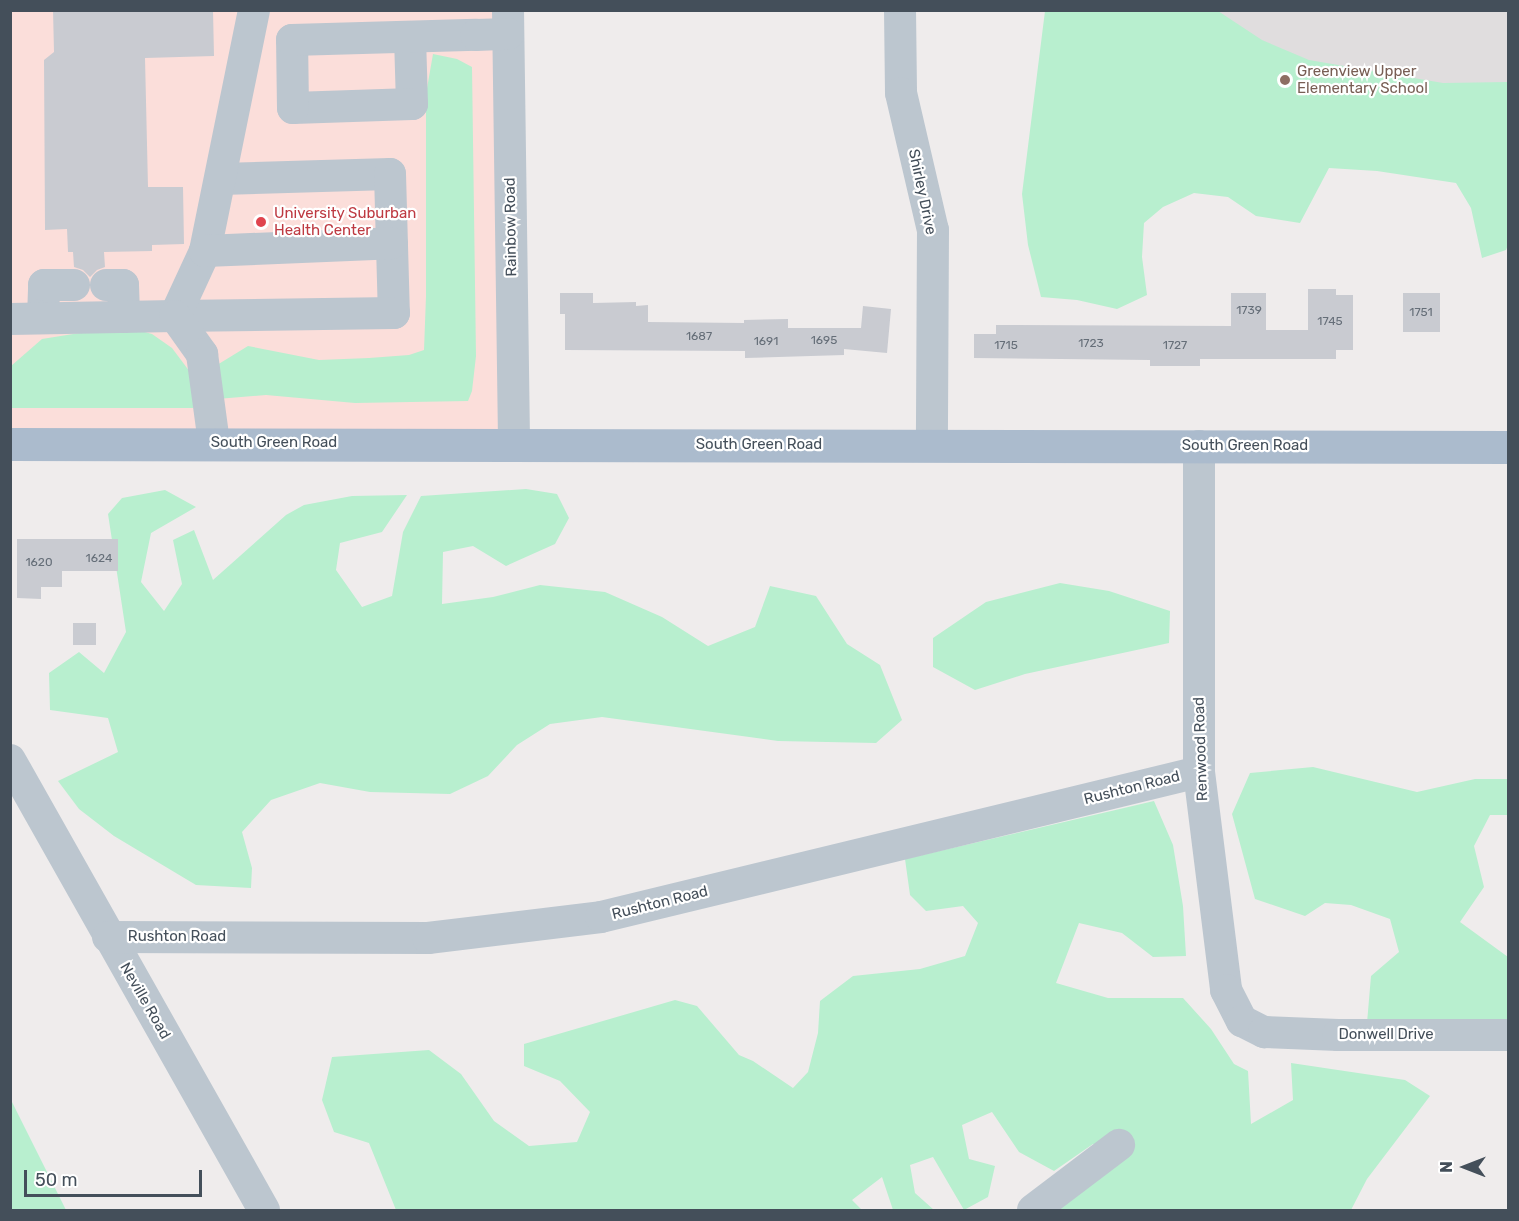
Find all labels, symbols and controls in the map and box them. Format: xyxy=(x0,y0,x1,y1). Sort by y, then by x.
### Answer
place label: Greenview Upper Elementary School xyxy=(1297,62,1428,97)
marker: Greenview Upper Elementary School xyxy=(1278,73,1292,87)
street label: Shirley Drive xyxy=(904,147,940,237)
street label: Rainbow Road xyxy=(501,177,521,277)
place label: University Suburban Health Center xyxy=(274,204,417,239)
marker: University Suburban Health Center xyxy=(252,213,270,231)
house number: 1739 xyxy=(1236,304,1262,318)
house number: 1751 xyxy=(1409,306,1433,320)
house number: 1745 xyxy=(1317,315,1343,329)
house number: 1687 xyxy=(686,330,712,344)
house number: 1695 xyxy=(811,334,837,348)
house number: 1691 xyxy=(754,335,778,349)
house number: 1723 xyxy=(1078,337,1104,351)
house number: 1715 xyxy=(994,339,1018,353)
house number: 1727 xyxy=(1163,339,1187,353)
street label: South Green Road xyxy=(211,434,337,452)
street label: South Green Road xyxy=(696,436,822,454)
street label: South Green Road xyxy=(1182,437,1308,455)
house number: 1624 xyxy=(86,552,112,566)
house number: 1620 xyxy=(25,556,53,570)
street label: Renwood Road xyxy=(1190,697,1212,801)
street label: Rushton Road xyxy=(1082,767,1182,809)
street label: Rushton Road xyxy=(610,882,710,924)
street label: Rushton Road xyxy=(128,928,226,946)
street label: Neville Road xyxy=(116,960,174,1042)
street label: Donwell Drive xyxy=(1338,1026,1434,1044)
north arrow xyxy=(1435,1137,1495,1197)
scale bar xyxy=(27,1158,206,1196)
text: N xyxy=(1437,1161,1456,1173)
text: 50 m xyxy=(35,1169,78,1191)

